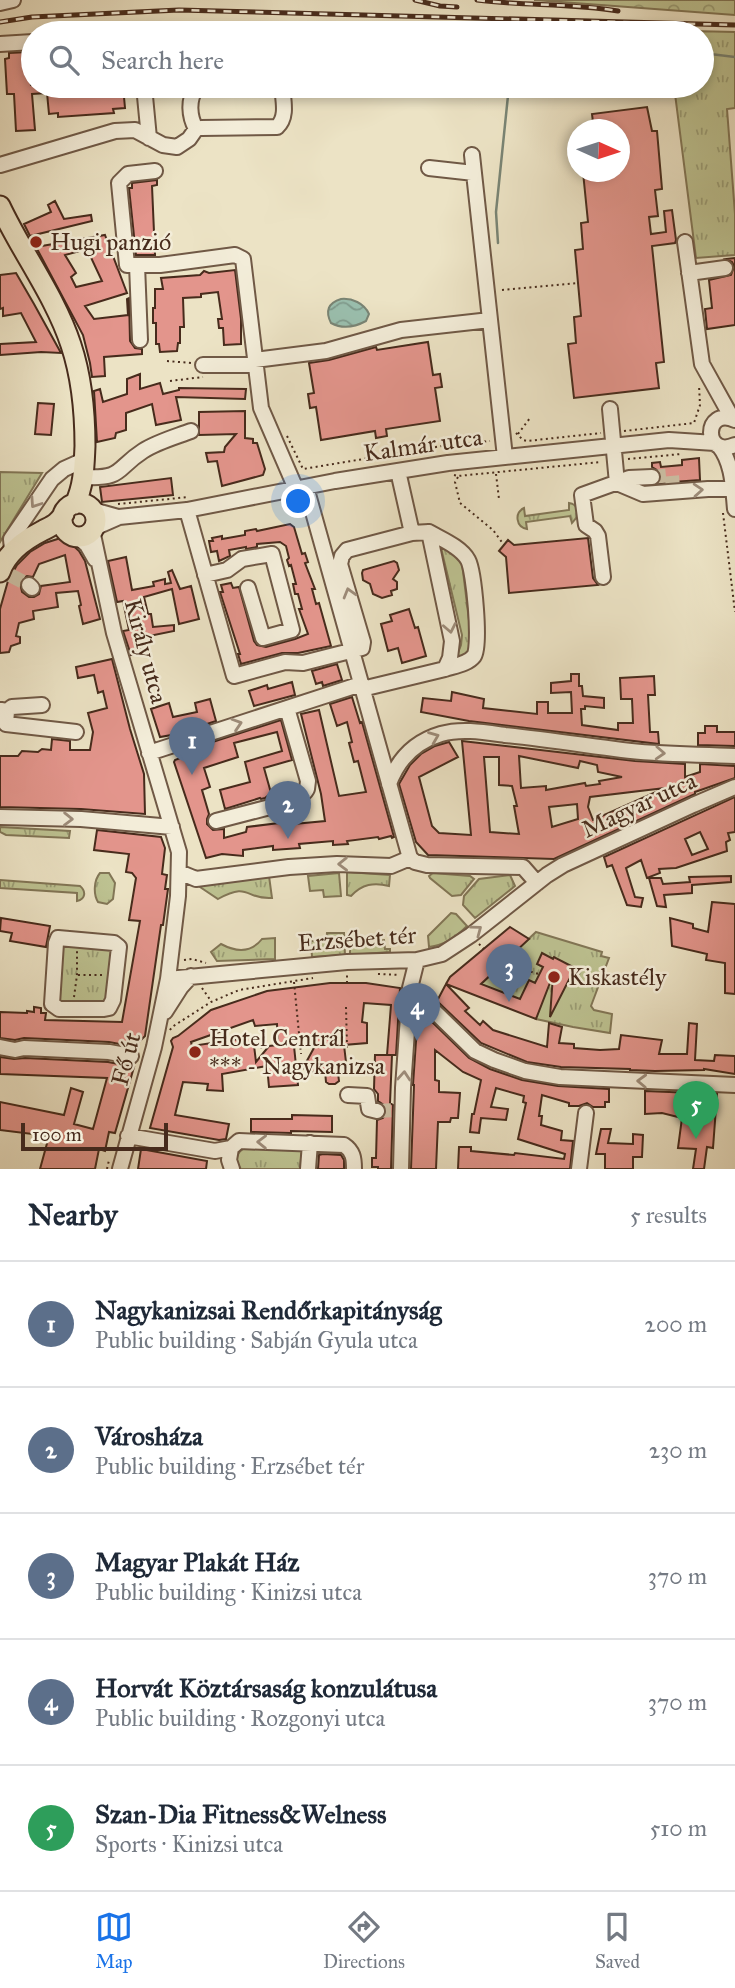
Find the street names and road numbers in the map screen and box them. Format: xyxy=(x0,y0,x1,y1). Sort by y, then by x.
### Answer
street label: Kalmár utca xyxy=(362,422,485,468)
street label: Király utca xyxy=(118,596,175,707)
street label: Magyar utca xyxy=(577,765,702,845)
street label: Erzsébet tér xyxy=(297,920,417,958)
street label: Fő út xyxy=(105,1029,148,1089)

